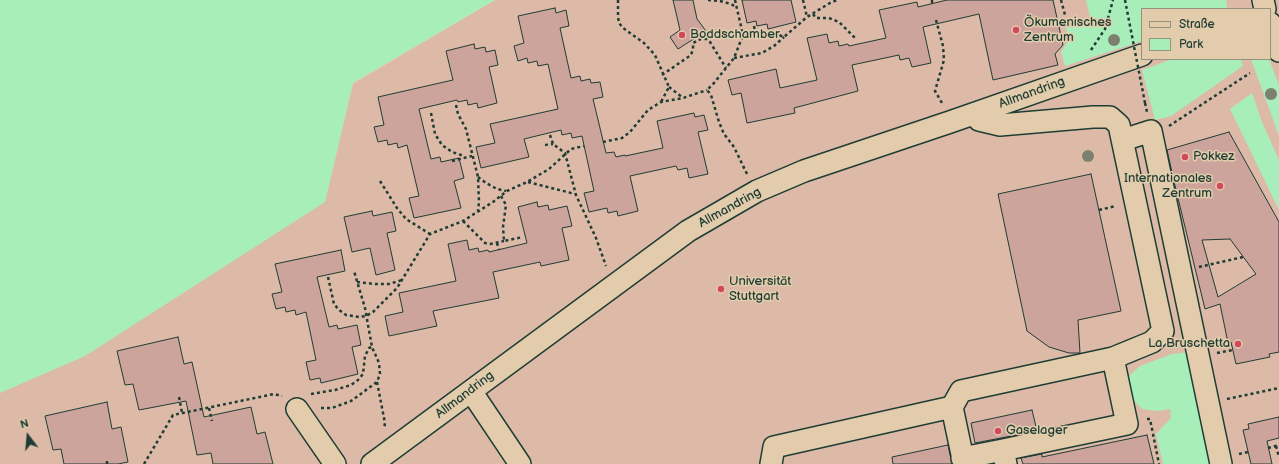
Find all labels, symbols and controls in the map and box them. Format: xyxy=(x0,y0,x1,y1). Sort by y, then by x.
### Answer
legend xyxy=(1141,8,1271,60)
place label: Ökumenisches Zentrum xyxy=(1024,15,1111,46)
text: Straße xyxy=(1179,17,1215,32)
marker: Ökumenisches Zentrum xyxy=(1011,25,1021,35)
place label: Boddschamber xyxy=(690,27,780,43)
marker: Boddschamber xyxy=(677,30,687,40)
text: Park xyxy=(1179,37,1203,52)
street label: Allmandring xyxy=(997,74,1067,112)
place label: Pokkez xyxy=(1193,149,1234,165)
marker: Pokkez xyxy=(1180,152,1190,162)
place label: Internationales Zentrum xyxy=(1124,171,1212,202)
marker: Internationales Zentrum xyxy=(1215,181,1225,191)
street label: Allmandring xyxy=(696,184,764,232)
place label: Universität Stuttgart xyxy=(729,274,791,305)
marker: Universität Stuttgart xyxy=(716,284,726,294)
place label: La Bruschetta xyxy=(1148,336,1230,352)
marker: La Bruschetta xyxy=(1233,339,1243,349)
street label: Allmandring xyxy=(433,368,497,422)
north arrow xyxy=(8,416,48,456)
text: N xyxy=(19,417,30,431)
place label: Gaselager xyxy=(1006,423,1067,439)
marker: Gaselager xyxy=(993,426,1003,436)

